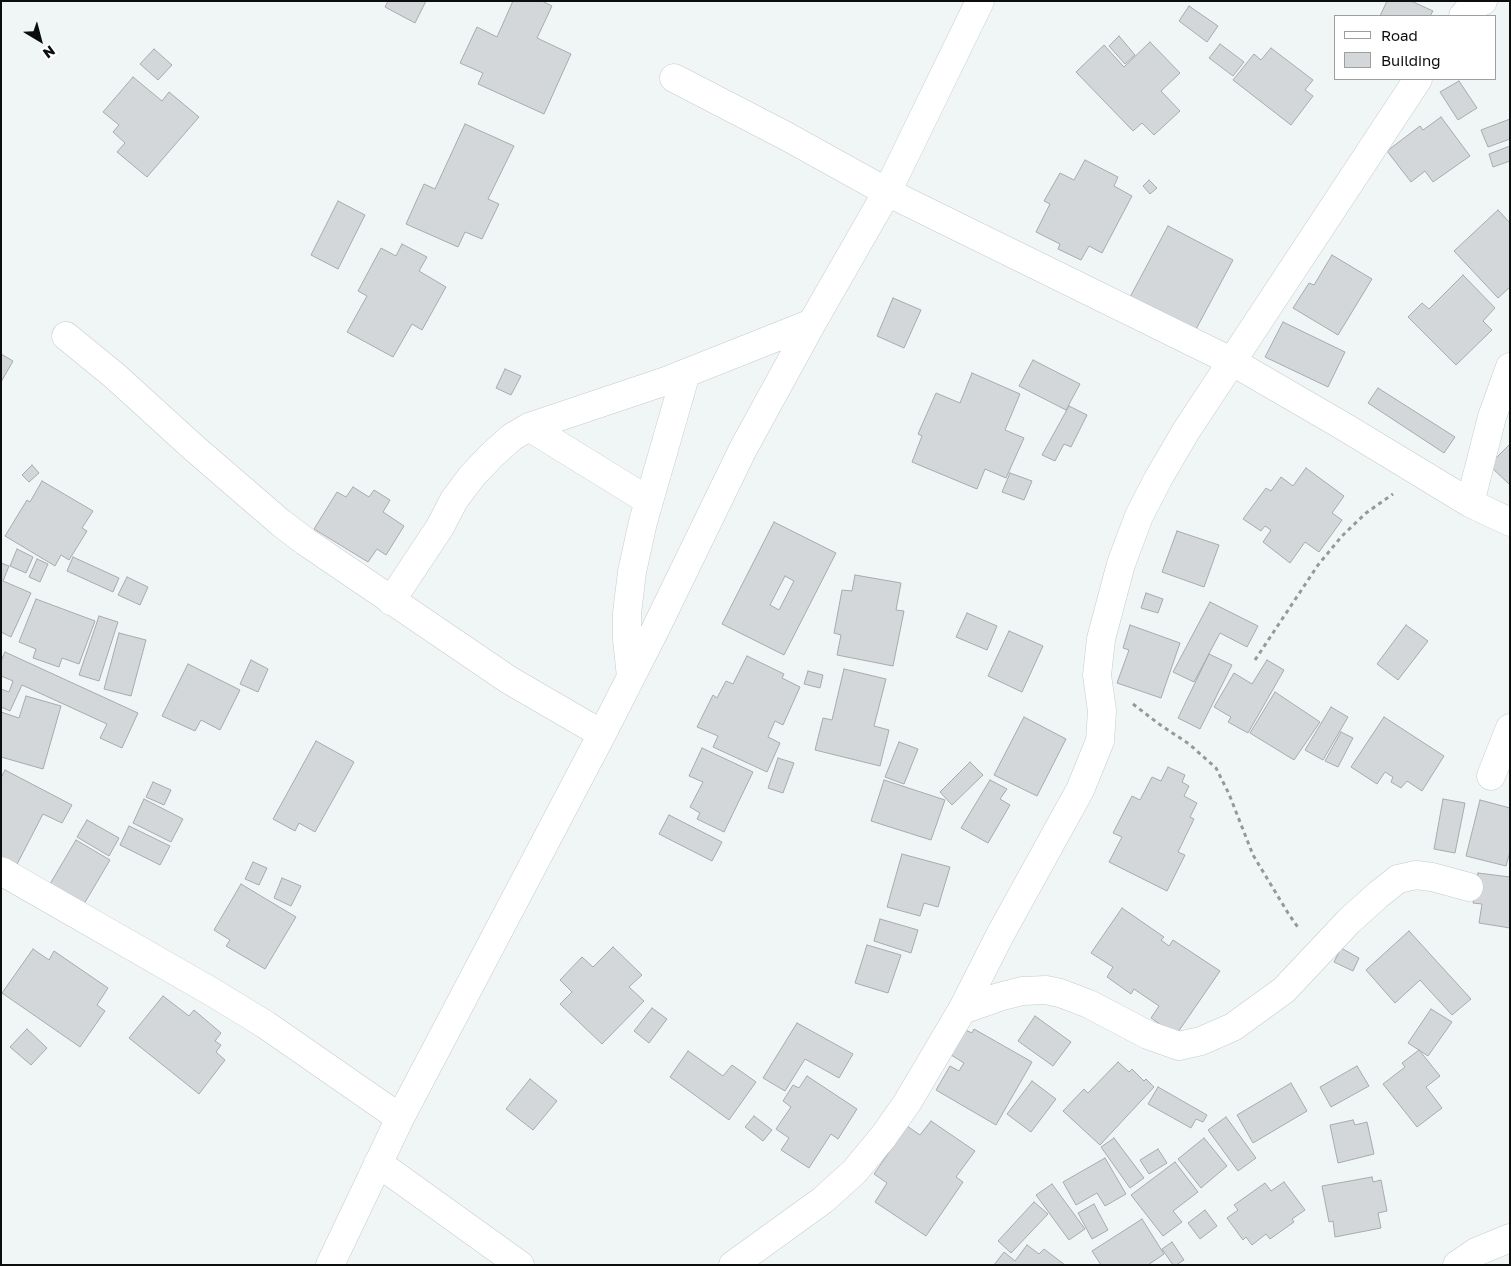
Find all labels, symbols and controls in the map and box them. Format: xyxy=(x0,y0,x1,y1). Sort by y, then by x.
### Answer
north arrow xyxy=(15,15,65,65)
legend xyxy=(1334,15,1496,80)
text: Road xyxy=(1381,26,1418,44)
text: N xyxy=(40,42,59,62)
text: Building xyxy=(1381,51,1441,69)

